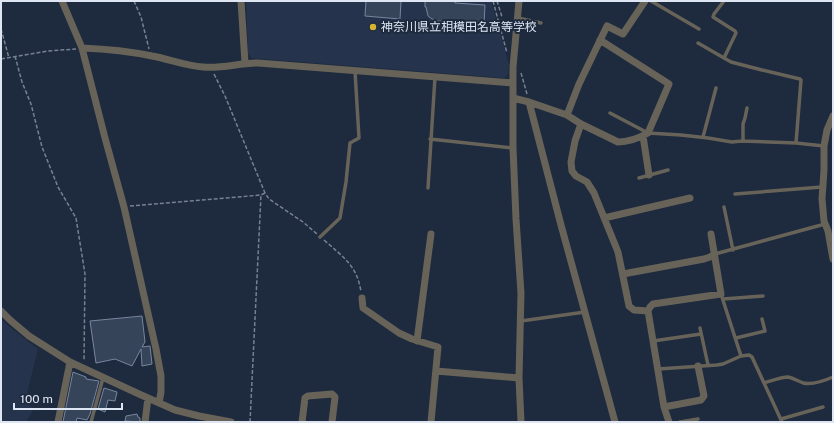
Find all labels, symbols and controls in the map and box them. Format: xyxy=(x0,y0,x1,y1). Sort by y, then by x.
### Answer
place label: 神奈川県立相模田名高等学校 xyxy=(381,20,537,34)
marker: 神奈川県立相模田名高等学校 xyxy=(368,22,378,32)
scale bar xyxy=(14,385,122,411)
text: 100 m xyxy=(20,392,53,406)

